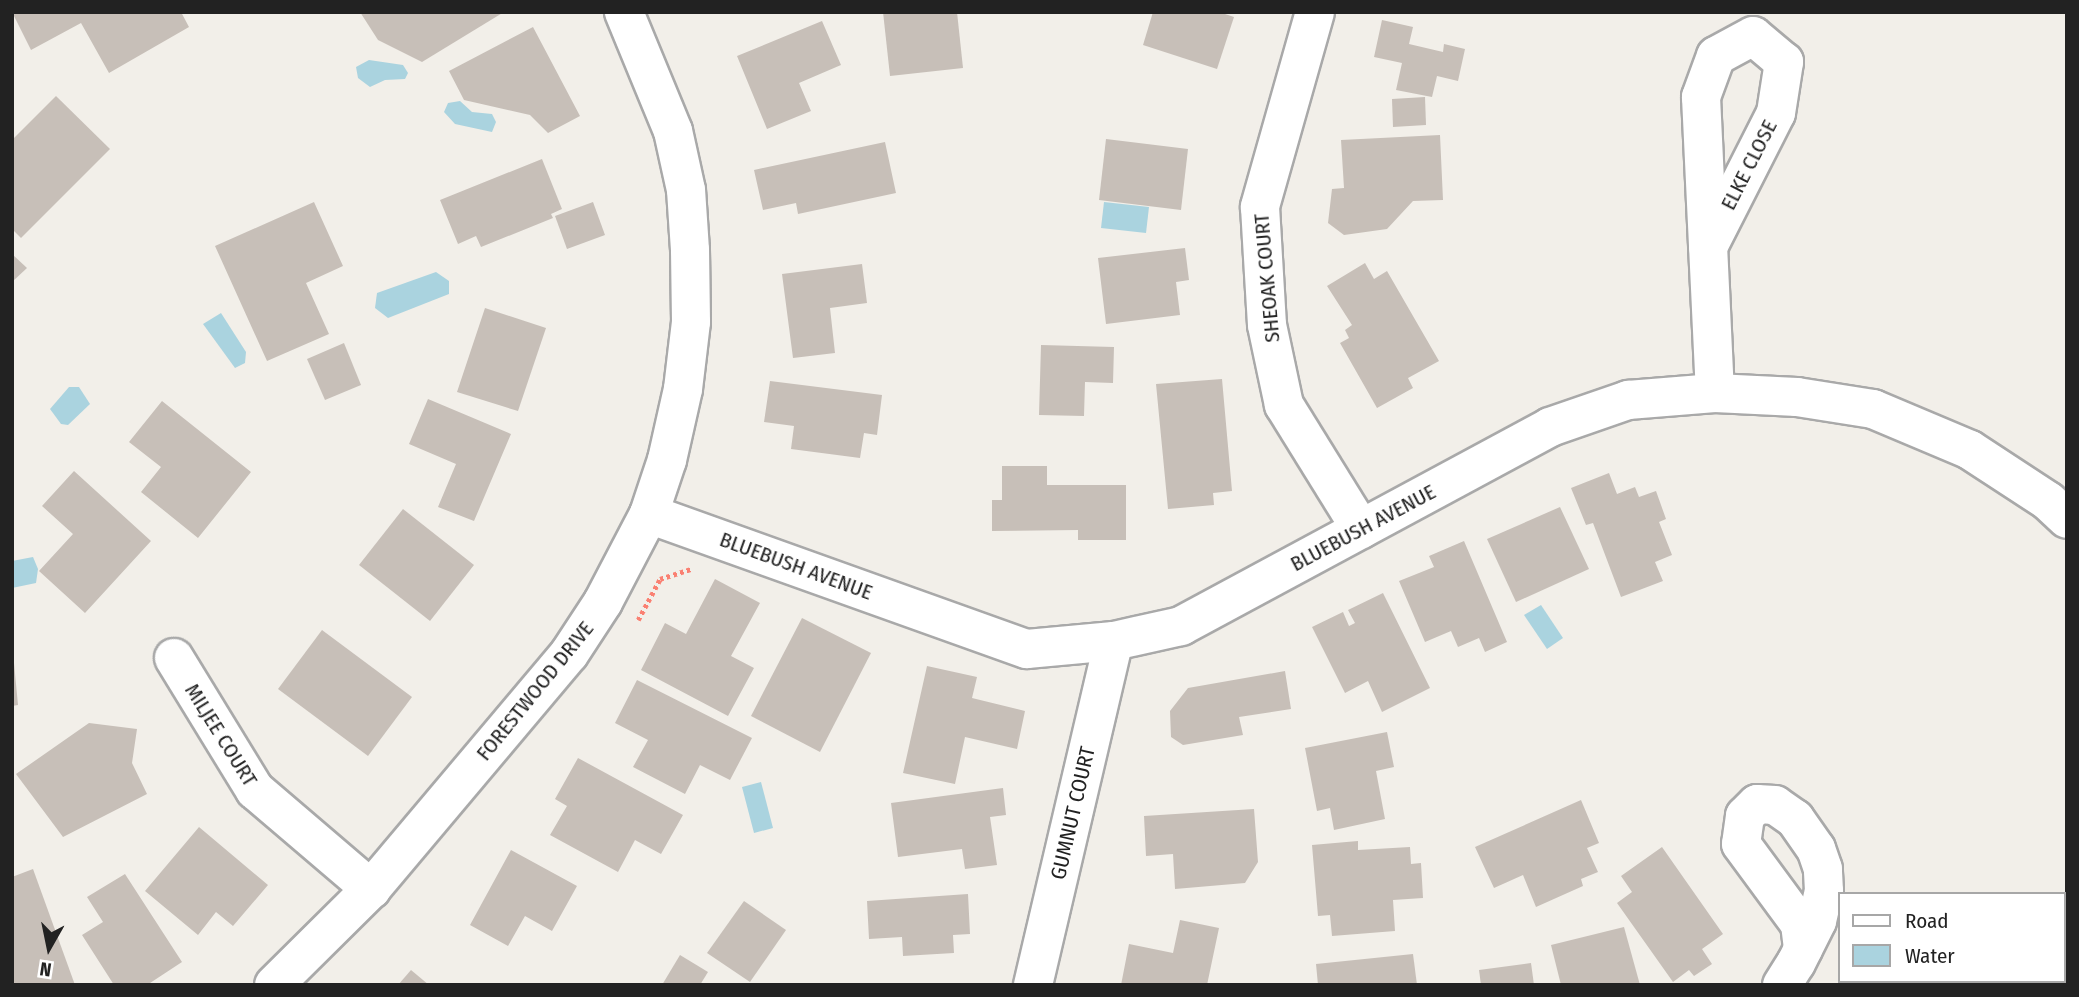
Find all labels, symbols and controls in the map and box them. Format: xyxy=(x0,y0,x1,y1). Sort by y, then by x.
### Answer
street label: ELKE CLOSE xyxy=(1716,116,1782,214)
street label: SHEOAK COURT xyxy=(1249,212,1285,344)
street label: BLUEBUSH AVENUE xyxy=(1286,479,1440,577)
street label: BLUEBUSH AVENUE xyxy=(716,527,876,605)
street label: FORESTWOOD DRIVE xyxy=(471,616,599,766)
street label: MILJEE COURT xyxy=(180,679,262,791)
street label: GUMNUT COURT xyxy=(1045,744,1101,882)
legend xyxy=(1838,892,2065,983)
text: Road xyxy=(1905,908,1949,934)
north arrow xyxy=(14,913,84,983)
text: Water xyxy=(1905,943,1955,969)
text: N xyxy=(38,957,53,981)

